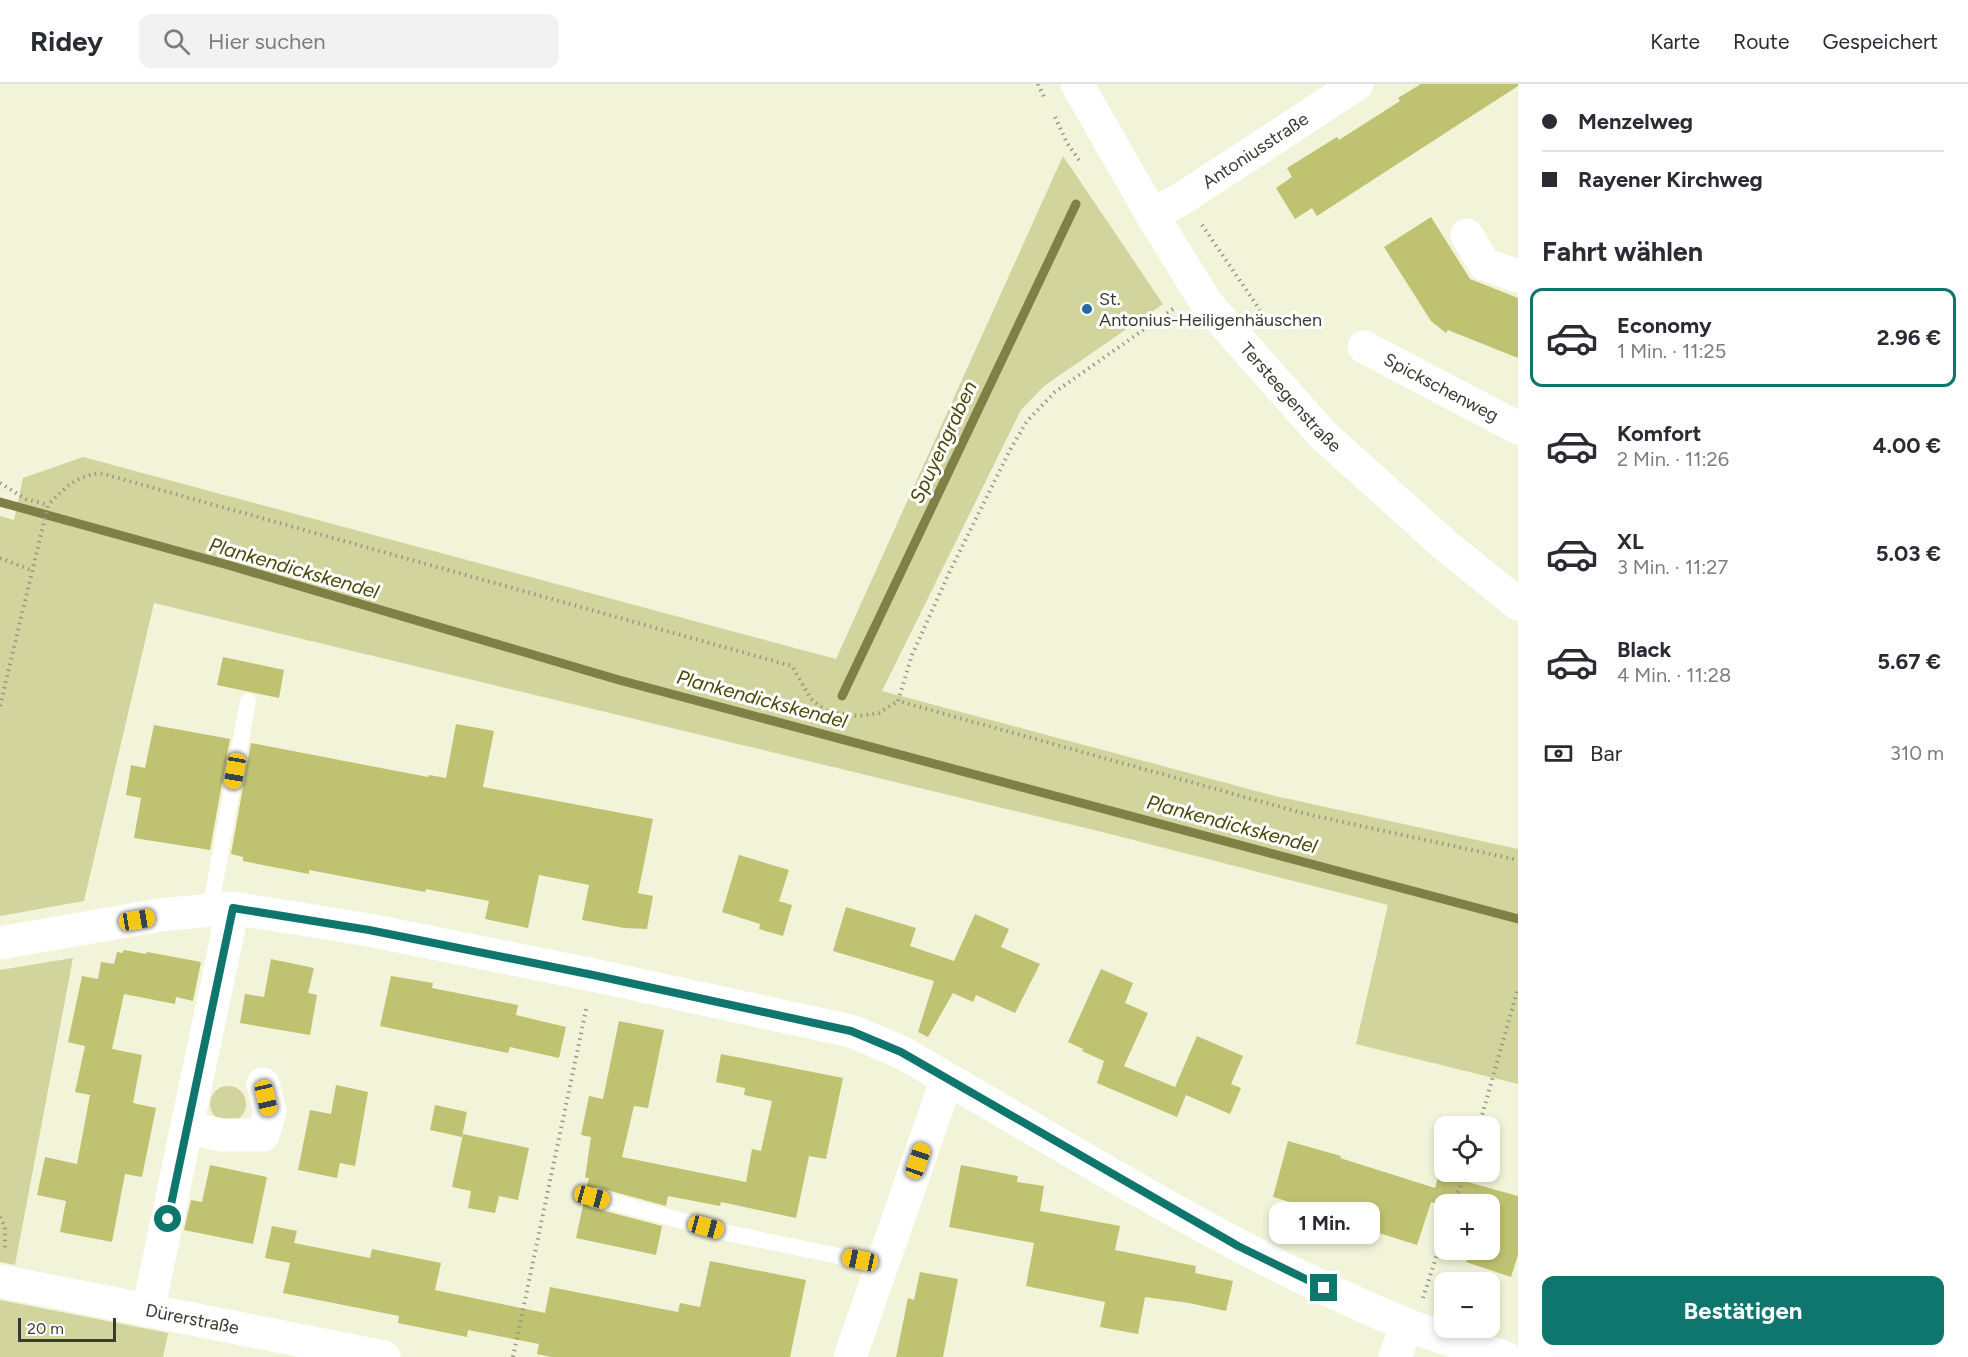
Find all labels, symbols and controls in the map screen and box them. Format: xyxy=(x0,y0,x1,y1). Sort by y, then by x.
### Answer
search box xyxy=(139,14,559,68)
text: Ridey xyxy=(30,24,103,58)
icon: search xyxy=(160,25,193,58)
text: Hier suchen xyxy=(208,28,326,55)
text: Karte xyxy=(1650,29,1700,54)
text: Route xyxy=(1733,29,1789,54)
text: Gespeichert xyxy=(1822,29,1938,54)
street label: Antoniusstraße xyxy=(1198,108,1313,193)
text: Menzelweg xyxy=(1578,108,1693,135)
text: Rayener Kirchweg xyxy=(1578,166,1763,193)
text: Fahrt wählen xyxy=(1542,235,1703,268)
place label: St. Antonius-Heiligenhäuschen xyxy=(1099,288,1322,331)
marker: St. Antonius-Heiligenhäuschen xyxy=(1080,302,1094,316)
icon: car xyxy=(1545,311,1599,365)
text: Economy xyxy=(1617,312,1712,339)
text: 2.96 € xyxy=(1877,324,1941,351)
street label: Tersteegenstraße xyxy=(1235,338,1346,457)
text: 1 Min. · 11:25 xyxy=(1617,339,1726,363)
street label: Spickschenweg xyxy=(1380,348,1502,427)
water label: Spuyengraben xyxy=(904,377,982,507)
icon: car xyxy=(1545,419,1599,473)
text: Komfort xyxy=(1617,420,1701,447)
text: 4.00 € xyxy=(1873,432,1941,459)
text: 2 Min. · 11:26 xyxy=(1617,447,1729,471)
icon: car xyxy=(1545,527,1599,581)
text: XL xyxy=(1617,528,1644,555)
water label: Plankendickskendel xyxy=(206,532,382,604)
text: 5.03 € xyxy=(1876,540,1941,567)
text: 3 Min. · 11:27 xyxy=(1617,555,1728,579)
icon: car xyxy=(1545,635,1599,689)
text: Black xyxy=(1617,636,1671,663)
text: 5.67 € xyxy=(1877,648,1941,675)
text: 4 Min. · 11:28 xyxy=(1617,663,1731,687)
water label: Plankendickskendel xyxy=(674,665,850,733)
icon: cash xyxy=(1542,737,1575,770)
text: Bar xyxy=(1590,740,1622,767)
text: 310 m xyxy=(1890,741,1944,765)
car xyxy=(223,752,247,790)
water label: Plankendickskendel xyxy=(1144,790,1320,858)
car xyxy=(118,908,156,932)
car xyxy=(253,1078,279,1118)
map controls xyxy=(1434,1116,1500,1338)
button: locate xyxy=(1434,1116,1500,1182)
car xyxy=(904,1141,932,1181)
car xyxy=(572,1184,612,1210)
button: + xyxy=(1434,1194,1500,1260)
callout: 1 Min. xyxy=(1268,1201,1380,1243)
route start xyxy=(154,1205,181,1232)
text: 1 Min. xyxy=(1299,1211,1350,1235)
car xyxy=(686,1214,726,1240)
car xyxy=(841,1247,879,1273)
button: − xyxy=(1434,1272,1500,1338)
route end xyxy=(1310,1274,1337,1301)
button: Bestätigen xyxy=(1542,1276,1944,1345)
street label: Dürerstraße xyxy=(144,1299,241,1339)
scale bar xyxy=(18,1315,116,1342)
text: 20 m xyxy=(27,1319,64,1338)

